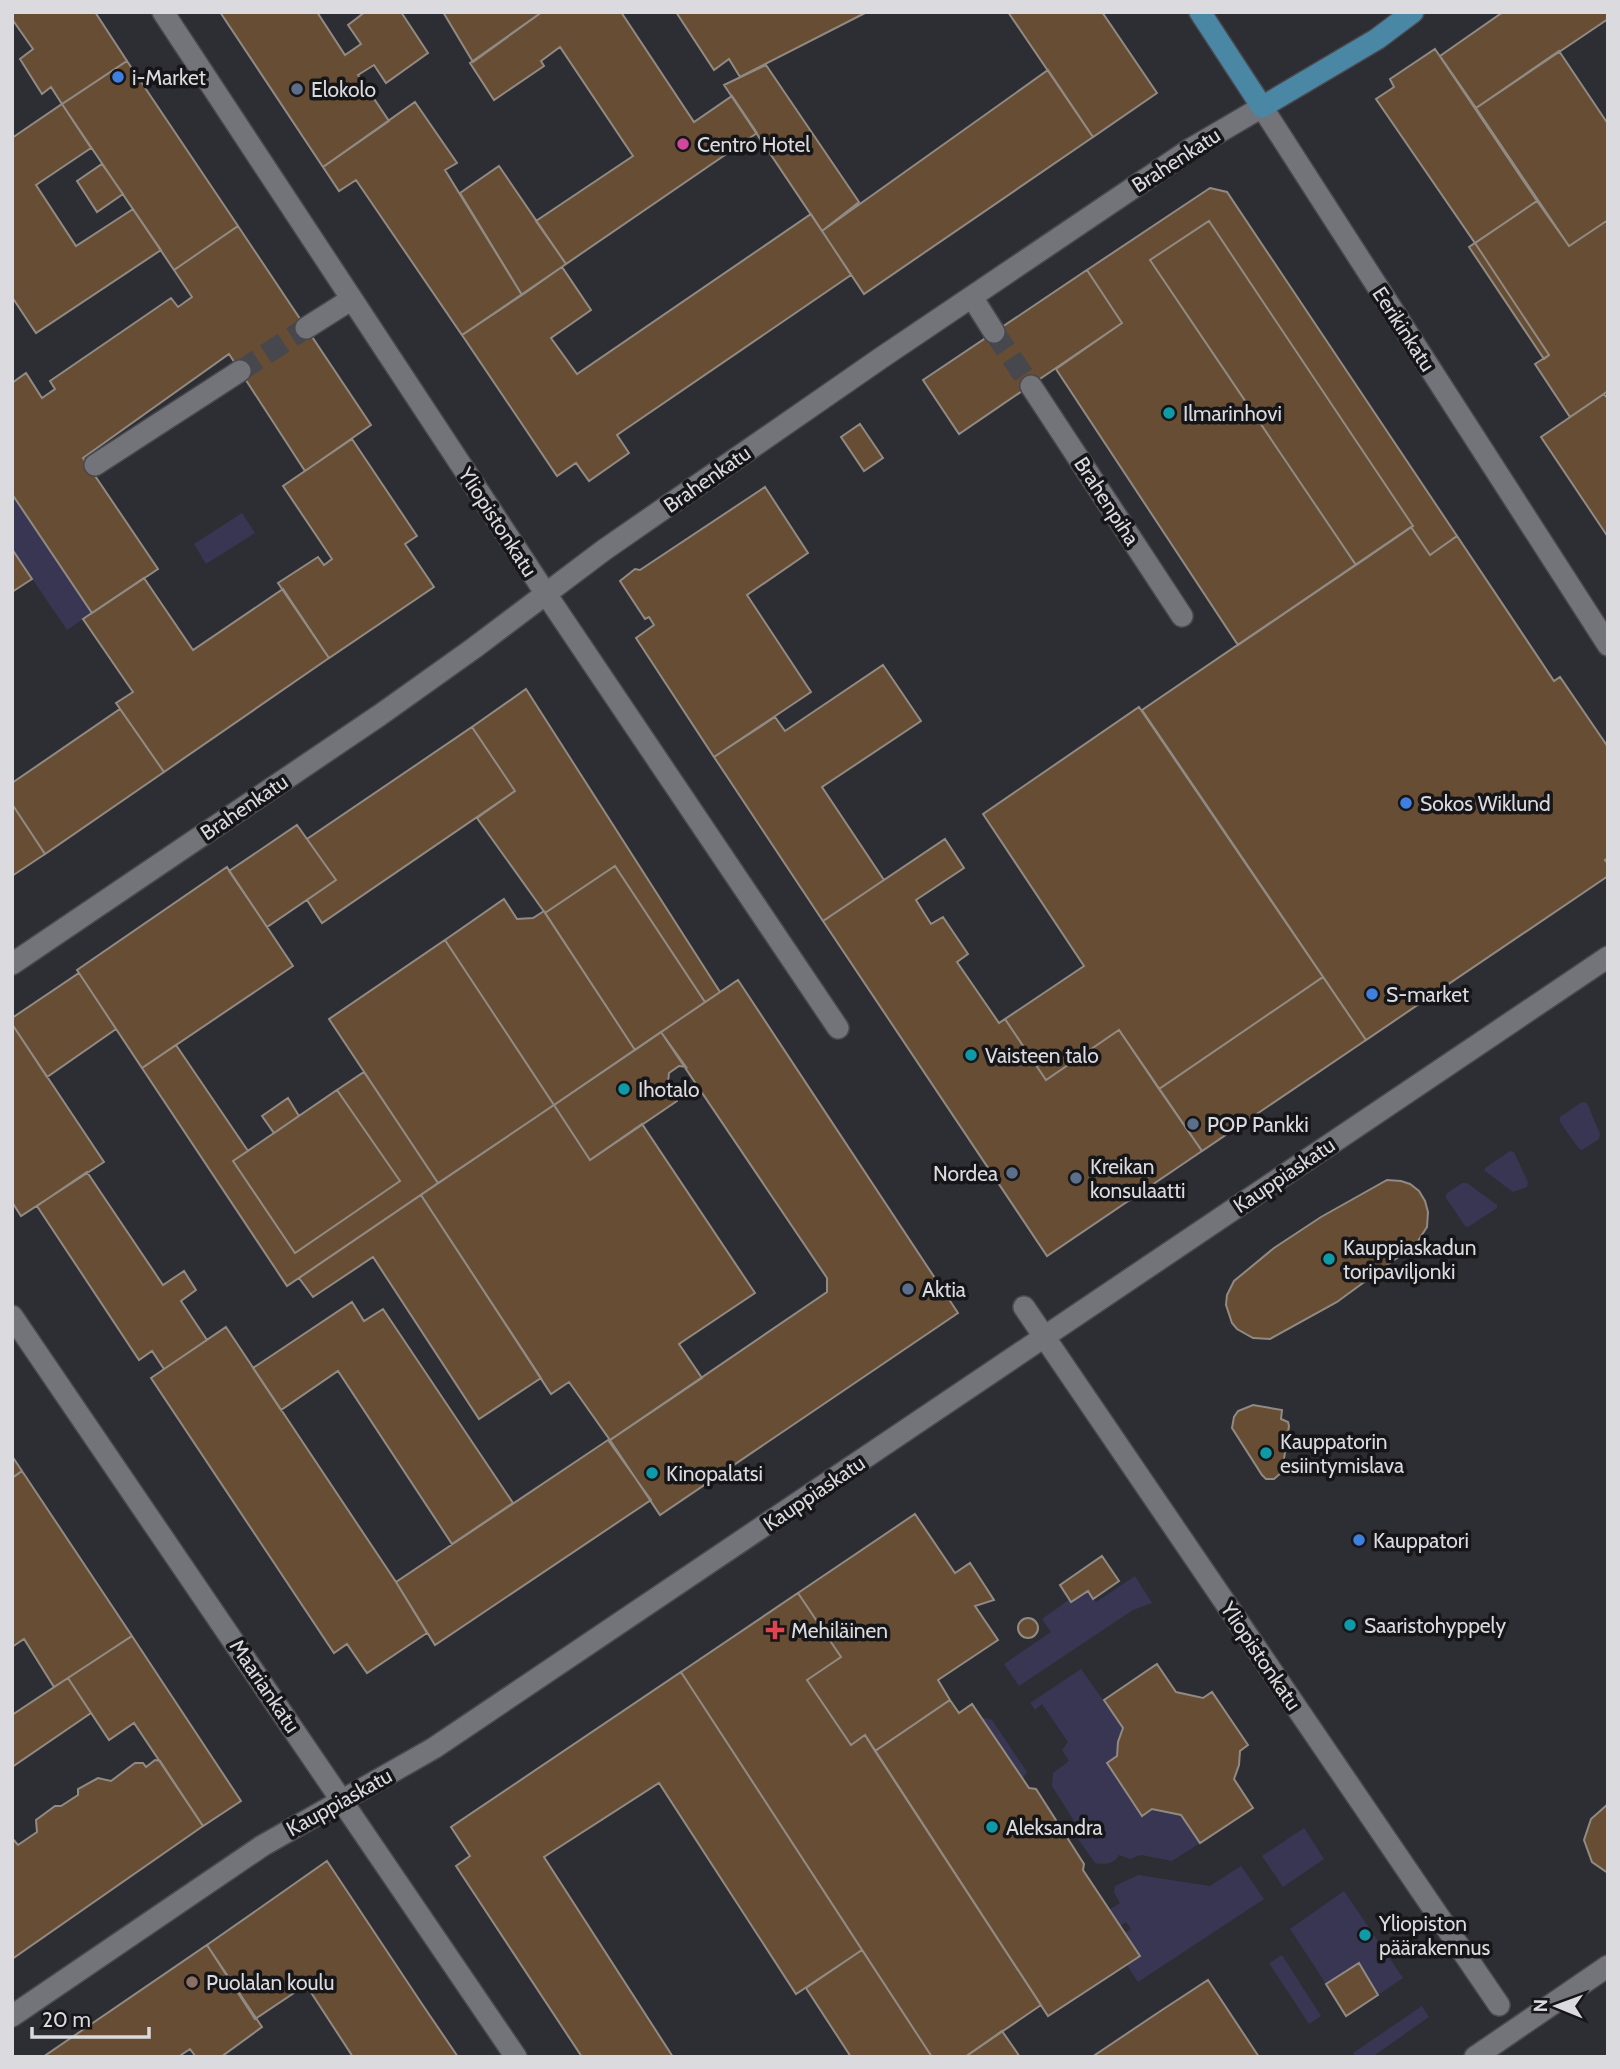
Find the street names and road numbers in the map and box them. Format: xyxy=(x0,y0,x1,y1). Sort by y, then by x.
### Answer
street label: Brahenkatu xyxy=(1127,122,1225,198)
street label: Eerikinkatu xyxy=(1367,282,1441,376)
street label: Brahenkatu xyxy=(659,440,755,518)
street label: Brahenpiha xyxy=(1069,452,1145,550)
street label: Yliopistonkatu xyxy=(453,462,543,581)
street label: Brahenkatu xyxy=(196,769,292,845)
street label: Kauppiaskatu xyxy=(1229,1132,1339,1218)
street label: Kauppiaskatu xyxy=(759,1450,869,1536)
street label: Yliopistonkatu xyxy=(1215,1596,1306,1715)
street label: Maariankatu xyxy=(225,1635,305,1737)
street label: Kauppiaskatu xyxy=(282,1763,396,1841)

